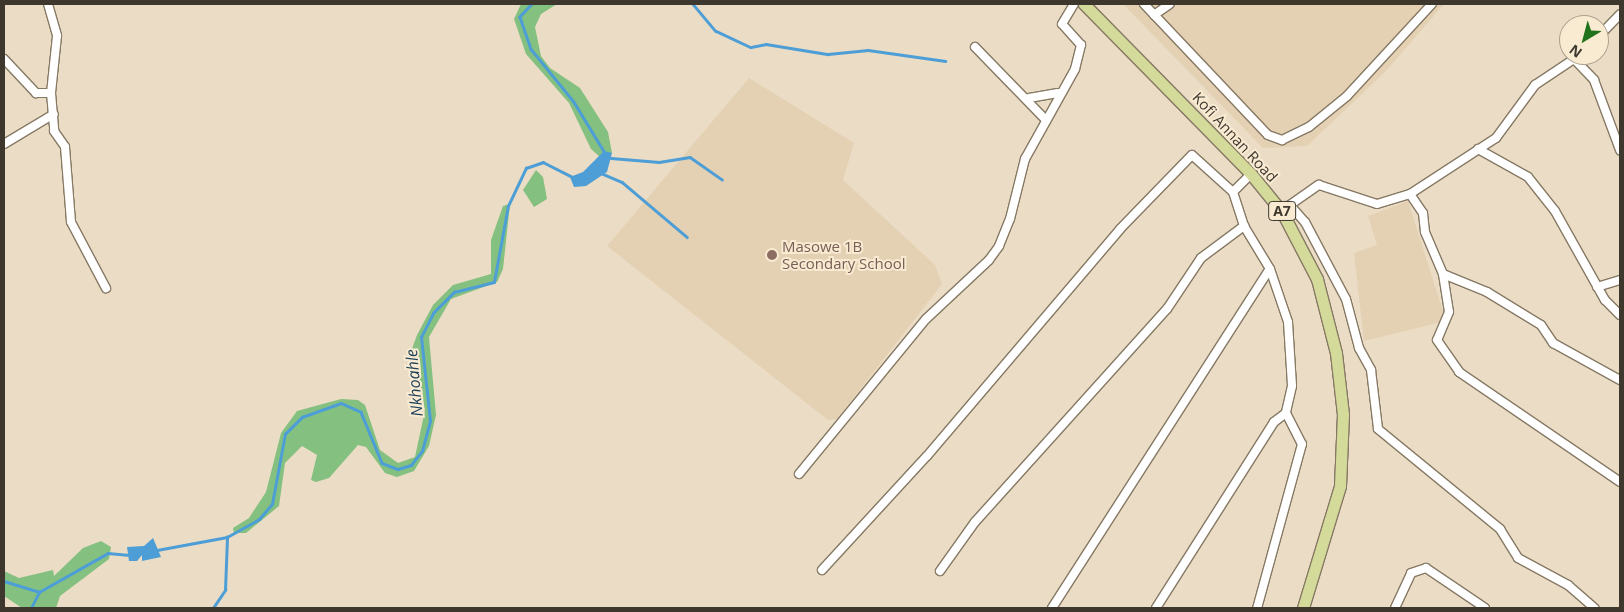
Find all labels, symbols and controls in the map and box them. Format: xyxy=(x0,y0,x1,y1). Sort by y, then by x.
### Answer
north arrow xyxy=(1559,15,1609,65)
text: N xyxy=(1565,41,1586,63)
street label: Kofi Annan Road xyxy=(1189,88,1281,186)
road number: A7 xyxy=(1267,200,1297,222)
place label: Masowe 1B Secondary School xyxy=(782,237,906,272)
marker: Masowe 1B Secondary School xyxy=(766,249,778,261)
water label: Nkhoahle xyxy=(401,349,427,417)

